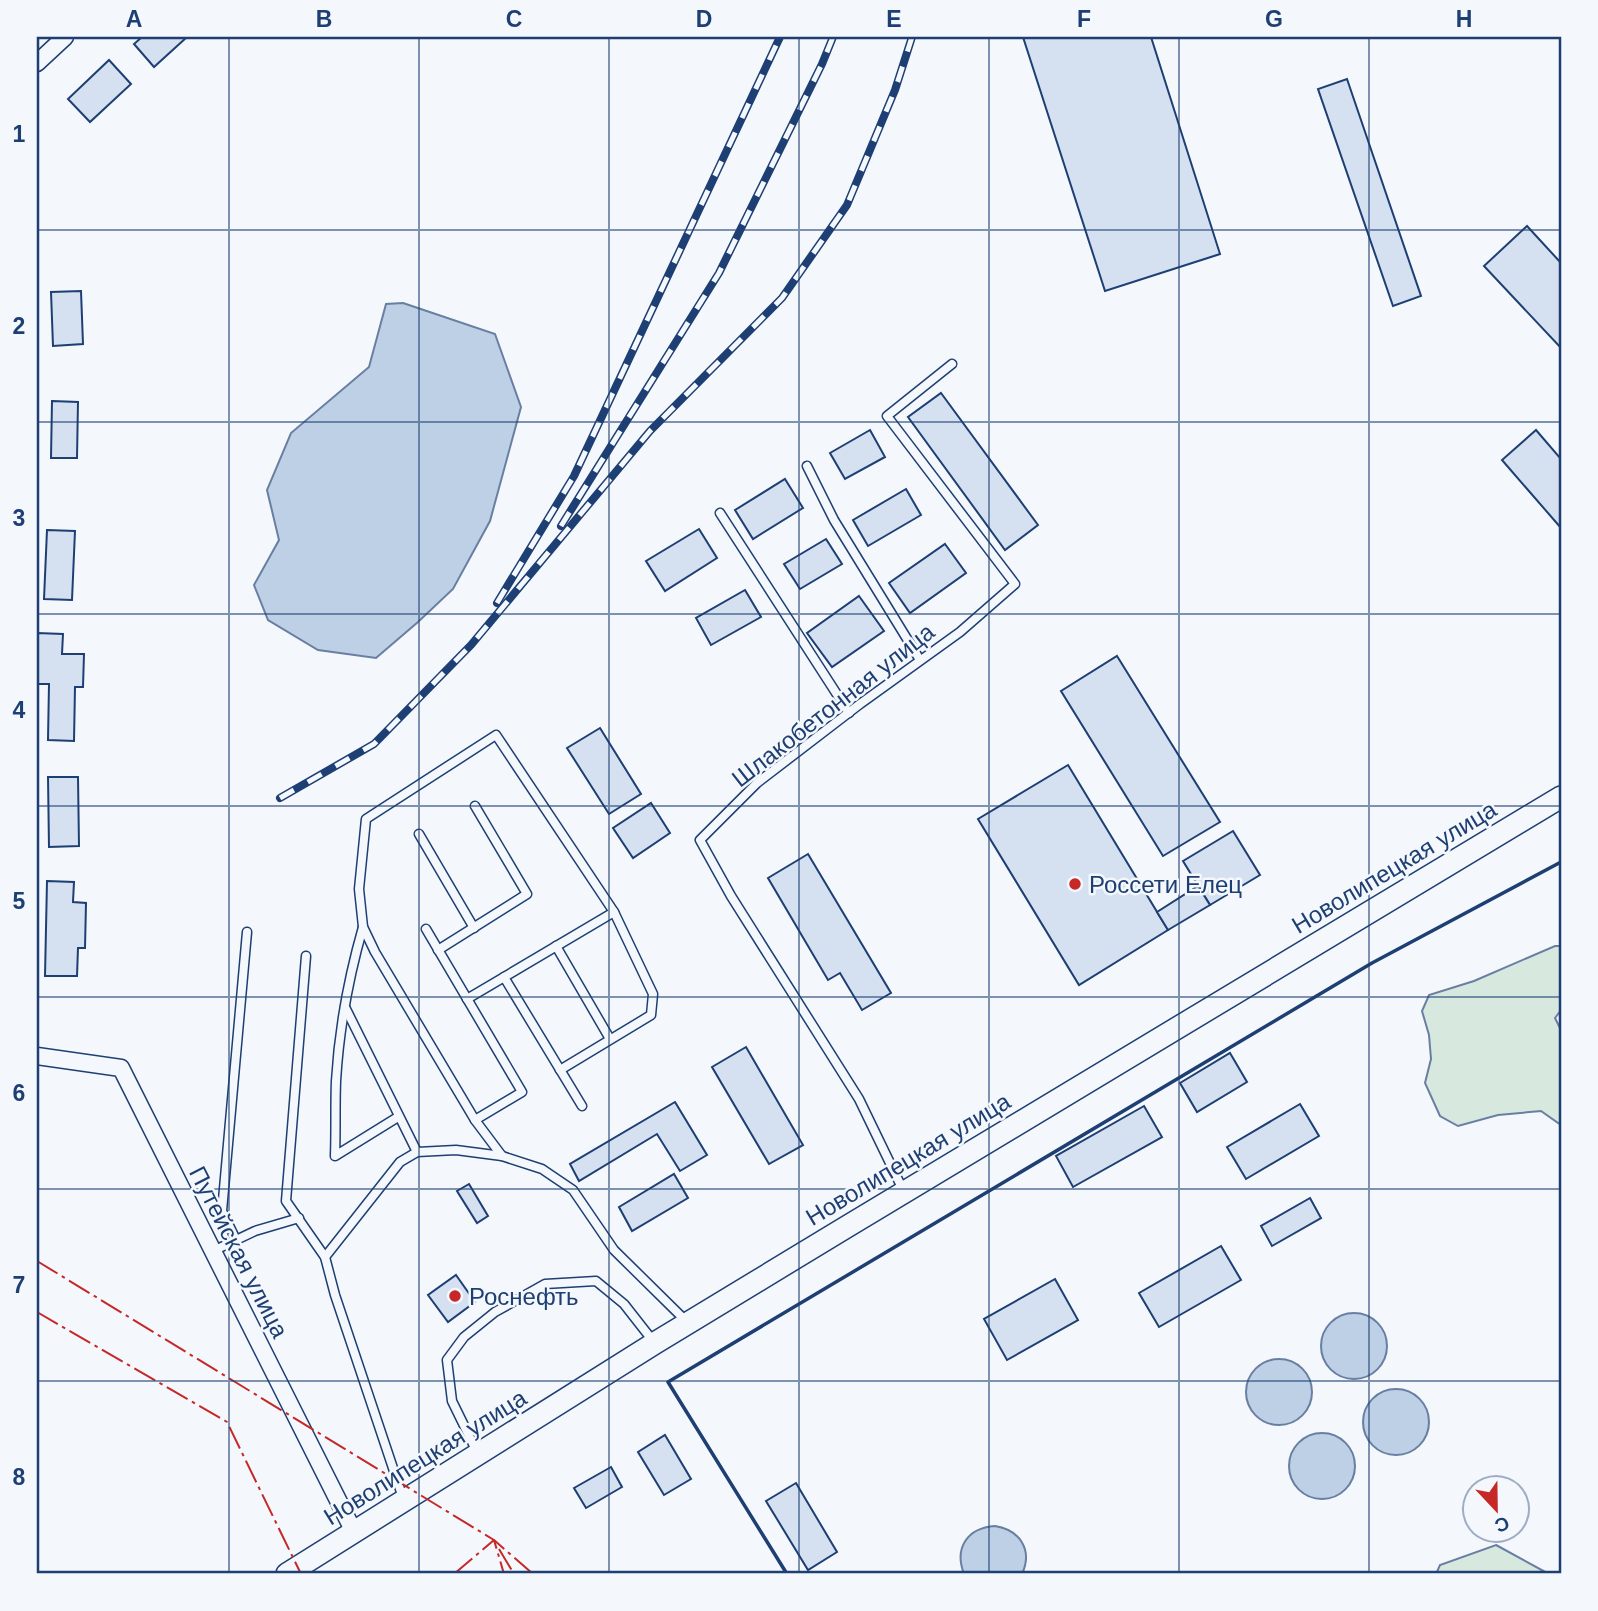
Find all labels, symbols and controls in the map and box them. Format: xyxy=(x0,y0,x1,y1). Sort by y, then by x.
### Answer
text: A xyxy=(126,6,142,32)
text: B xyxy=(316,6,332,32)
text: C xyxy=(506,6,522,32)
text: D xyxy=(696,6,712,32)
text: E xyxy=(886,6,902,32)
text: F xyxy=(1077,6,1091,32)
text: G xyxy=(1265,6,1283,32)
text: H xyxy=(1456,6,1472,32)
text: 1 xyxy=(13,121,26,147)
text: 2 xyxy=(13,313,25,339)
text: 3 xyxy=(13,505,25,531)
street label: Шлакобетонная улица xyxy=(727,617,940,792)
text: 4 xyxy=(13,697,26,723)
street label: Новолипецкая улица xyxy=(1287,795,1502,939)
place label: Россети Елец xyxy=(1089,871,1242,898)
marker: Россети Елец xyxy=(1067,876,1083,892)
text: 5 xyxy=(13,888,26,914)
text: 6 xyxy=(13,1080,25,1106)
street label: Новолипецкая улица xyxy=(801,1087,1016,1231)
street label: Путейская улица xyxy=(184,1162,294,1343)
text: 7 xyxy=(13,1272,25,1298)
place label: Роснефть xyxy=(469,1283,579,1310)
marker: Роснефть xyxy=(447,1288,463,1304)
street label: Новолипецкая улица xyxy=(319,1383,532,1530)
text: 8 xyxy=(13,1464,26,1490)
north arrow xyxy=(1462,1474,1532,1544)
text: С xyxy=(1492,1512,1512,1537)

